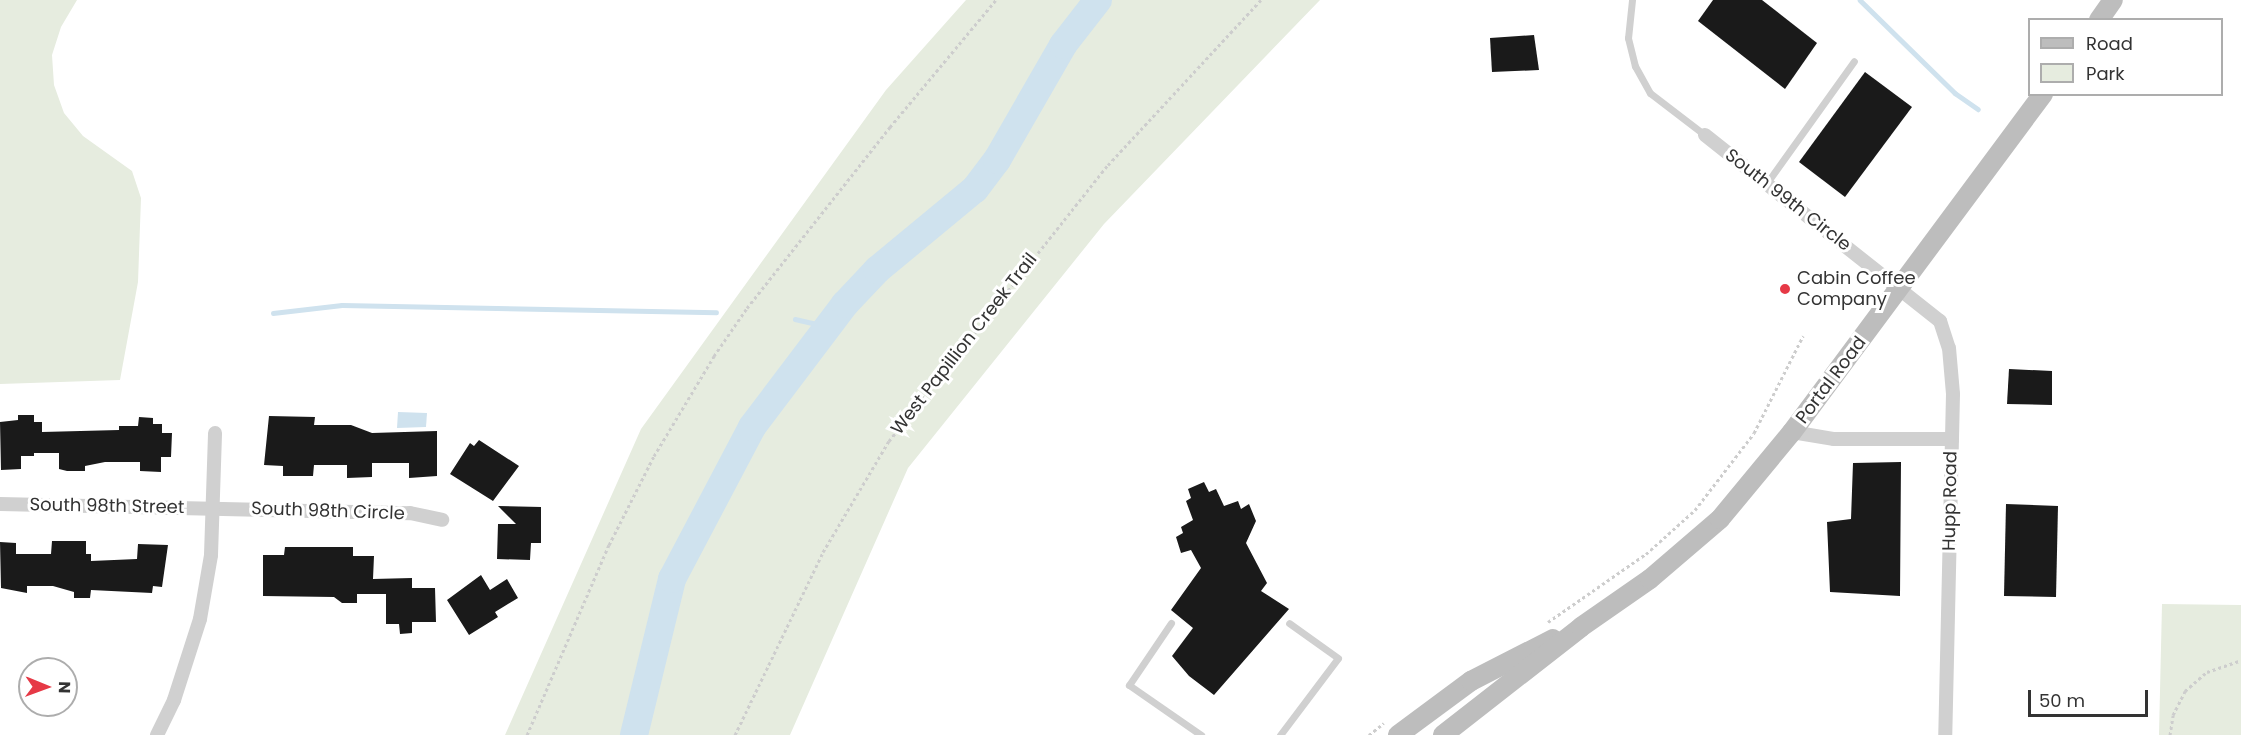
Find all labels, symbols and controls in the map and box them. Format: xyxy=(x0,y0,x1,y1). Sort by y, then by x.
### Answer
legend xyxy=(2028,18,2223,96)
text: Road xyxy=(2086,31,2133,56)
text: Park xyxy=(2086,61,2125,86)
street label: South 99th Circle xyxy=(1721,144,1855,256)
street label: West Papillion Creek Trail xyxy=(886,249,1042,439)
place label: Cabin Coffee Company xyxy=(1797,268,1916,310)
marker: Cabin Coffee Company xyxy=(1778,282,1792,296)
street label: Portal Road xyxy=(1791,332,1871,428)
street label: Hupp Road xyxy=(1938,451,1962,551)
street label: South 98th Street xyxy=(29,494,185,518)
street label: South 98th Circle xyxy=(251,498,405,524)
north arrow xyxy=(18,657,78,717)
scale bar xyxy=(2031,678,2151,716)
text: N xyxy=(53,681,76,694)
text: 50 m xyxy=(2039,688,2085,713)

